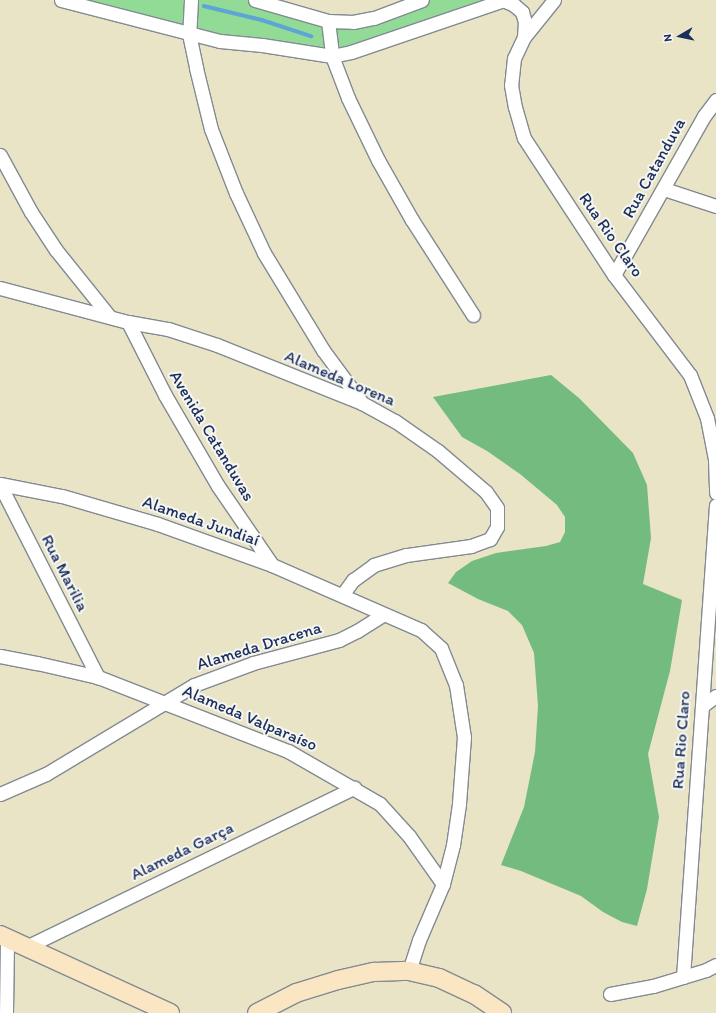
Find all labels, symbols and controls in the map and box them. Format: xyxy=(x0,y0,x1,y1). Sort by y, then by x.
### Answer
north arrow xyxy=(660,16,700,56)
text: N xyxy=(661,33,675,43)
street label: Rua Catanduva xyxy=(618,115,690,221)
street label: Rua Rio Claro xyxy=(574,189,648,281)
street label: Alameda Lorena xyxy=(282,346,398,410)
street label: Avenida Catanduvas xyxy=(165,367,259,505)
street label: Alameda Jundiaí xyxy=(140,491,262,551)
street label: Rua Marilia xyxy=(37,531,93,615)
street label: Alameda Dracena xyxy=(194,617,324,675)
street label: Alameda Valparaíso xyxy=(180,680,320,756)
street label: Rua Rio Claro xyxy=(667,690,695,790)
street label: Alameda Garça xyxy=(127,817,237,885)

